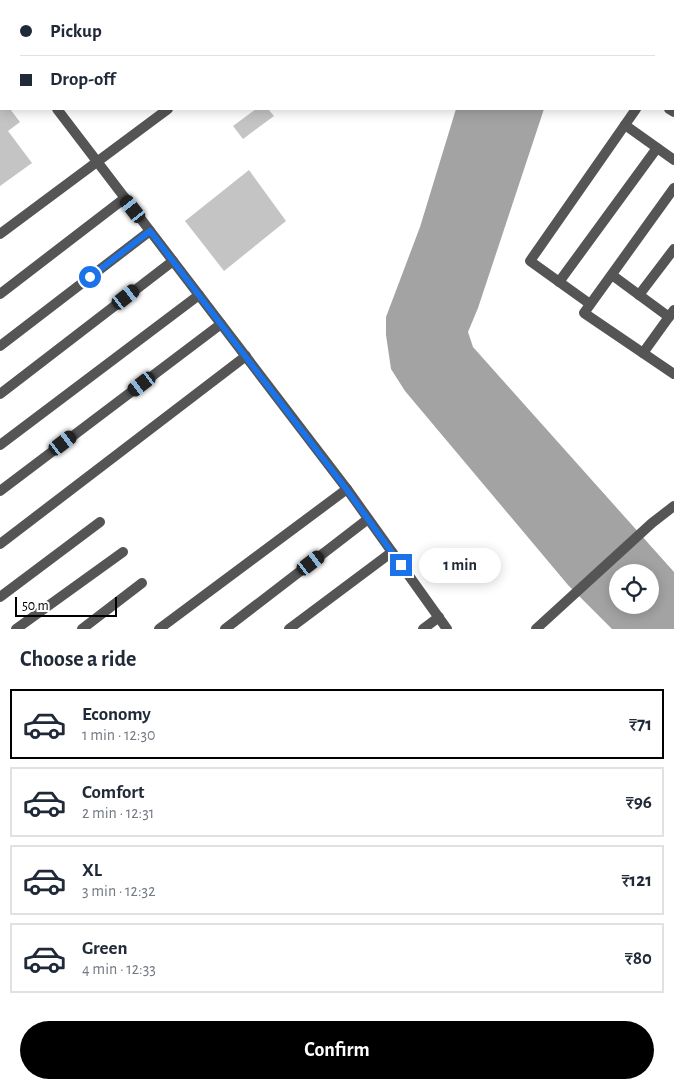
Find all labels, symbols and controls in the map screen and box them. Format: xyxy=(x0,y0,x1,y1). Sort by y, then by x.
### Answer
text: Pickup xyxy=(50,22,102,41)
text: Drop-off xyxy=(50,70,115,89)
car xyxy=(117,193,148,225)
route start xyxy=(79,266,101,288)
car xyxy=(109,282,142,312)
car xyxy=(125,369,158,399)
car xyxy=(46,428,79,458)
car xyxy=(294,548,327,578)
callout: 1 min xyxy=(418,548,501,582)
route end xyxy=(390,554,412,576)
text: 1 min xyxy=(443,557,477,573)
map controls xyxy=(609,564,659,614)
button: locate xyxy=(609,564,659,614)
scale bar xyxy=(15,594,118,617)
text: 50 m xyxy=(22,599,49,613)
text: Choose a ride xyxy=(20,648,136,670)
icon: car xyxy=(22,702,67,747)
text: Economy xyxy=(82,705,151,724)
text: ₹71 xyxy=(629,715,652,734)
text: 1 min · 12:30 xyxy=(82,727,156,743)
icon: car xyxy=(22,780,67,825)
text: Comfort xyxy=(82,783,144,802)
text: ₹96 xyxy=(626,793,652,812)
text: 2 min · 12:31 xyxy=(82,805,154,821)
icon: car xyxy=(22,858,67,903)
text: XL xyxy=(82,861,102,880)
text: ₹121 xyxy=(621,871,652,890)
text: 3 min · 12:32 xyxy=(82,883,155,899)
icon: car xyxy=(22,936,67,981)
text: Green xyxy=(82,939,128,958)
text: ₹80 xyxy=(625,949,652,968)
text: 4 min · 12:33 xyxy=(82,961,156,977)
button: Confirm xyxy=(20,1021,654,1079)

